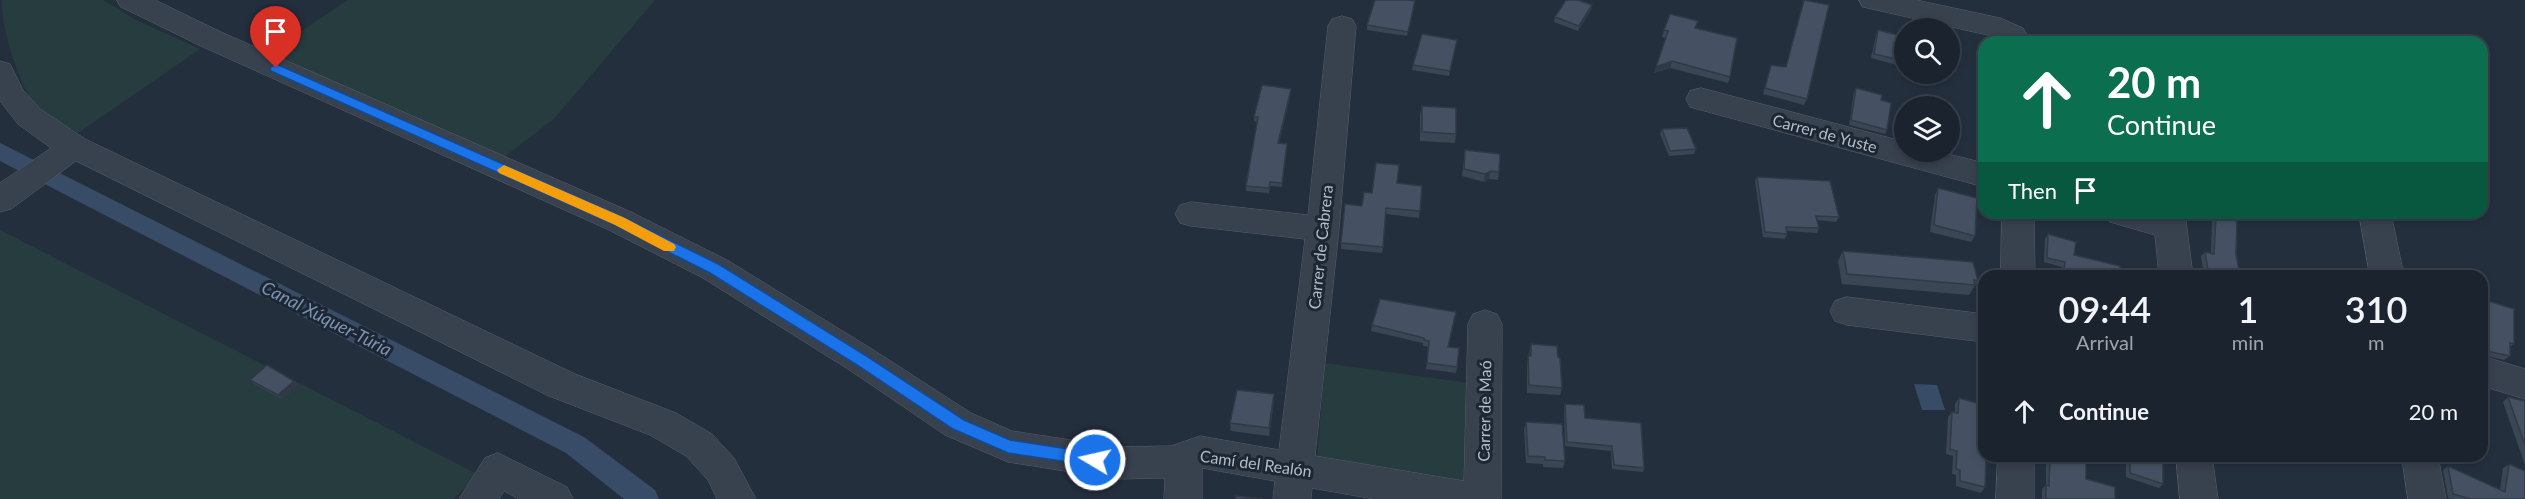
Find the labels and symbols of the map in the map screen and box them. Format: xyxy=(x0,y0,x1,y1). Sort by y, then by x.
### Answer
pin xyxy=(250,6,301,68)
street label: Carrer de Yuste xyxy=(1771,110,1879,156)
street label: Carrer de Cabrera xyxy=(1304,184,1336,310)
water label: Canal Xúquer-Túria xyxy=(258,276,396,360)
street label: Carrer de Maó xyxy=(1474,360,1494,462)
position arrow xyxy=(1063,428,1127,492)
street label: Camí del Realón xyxy=(1199,446,1313,480)

